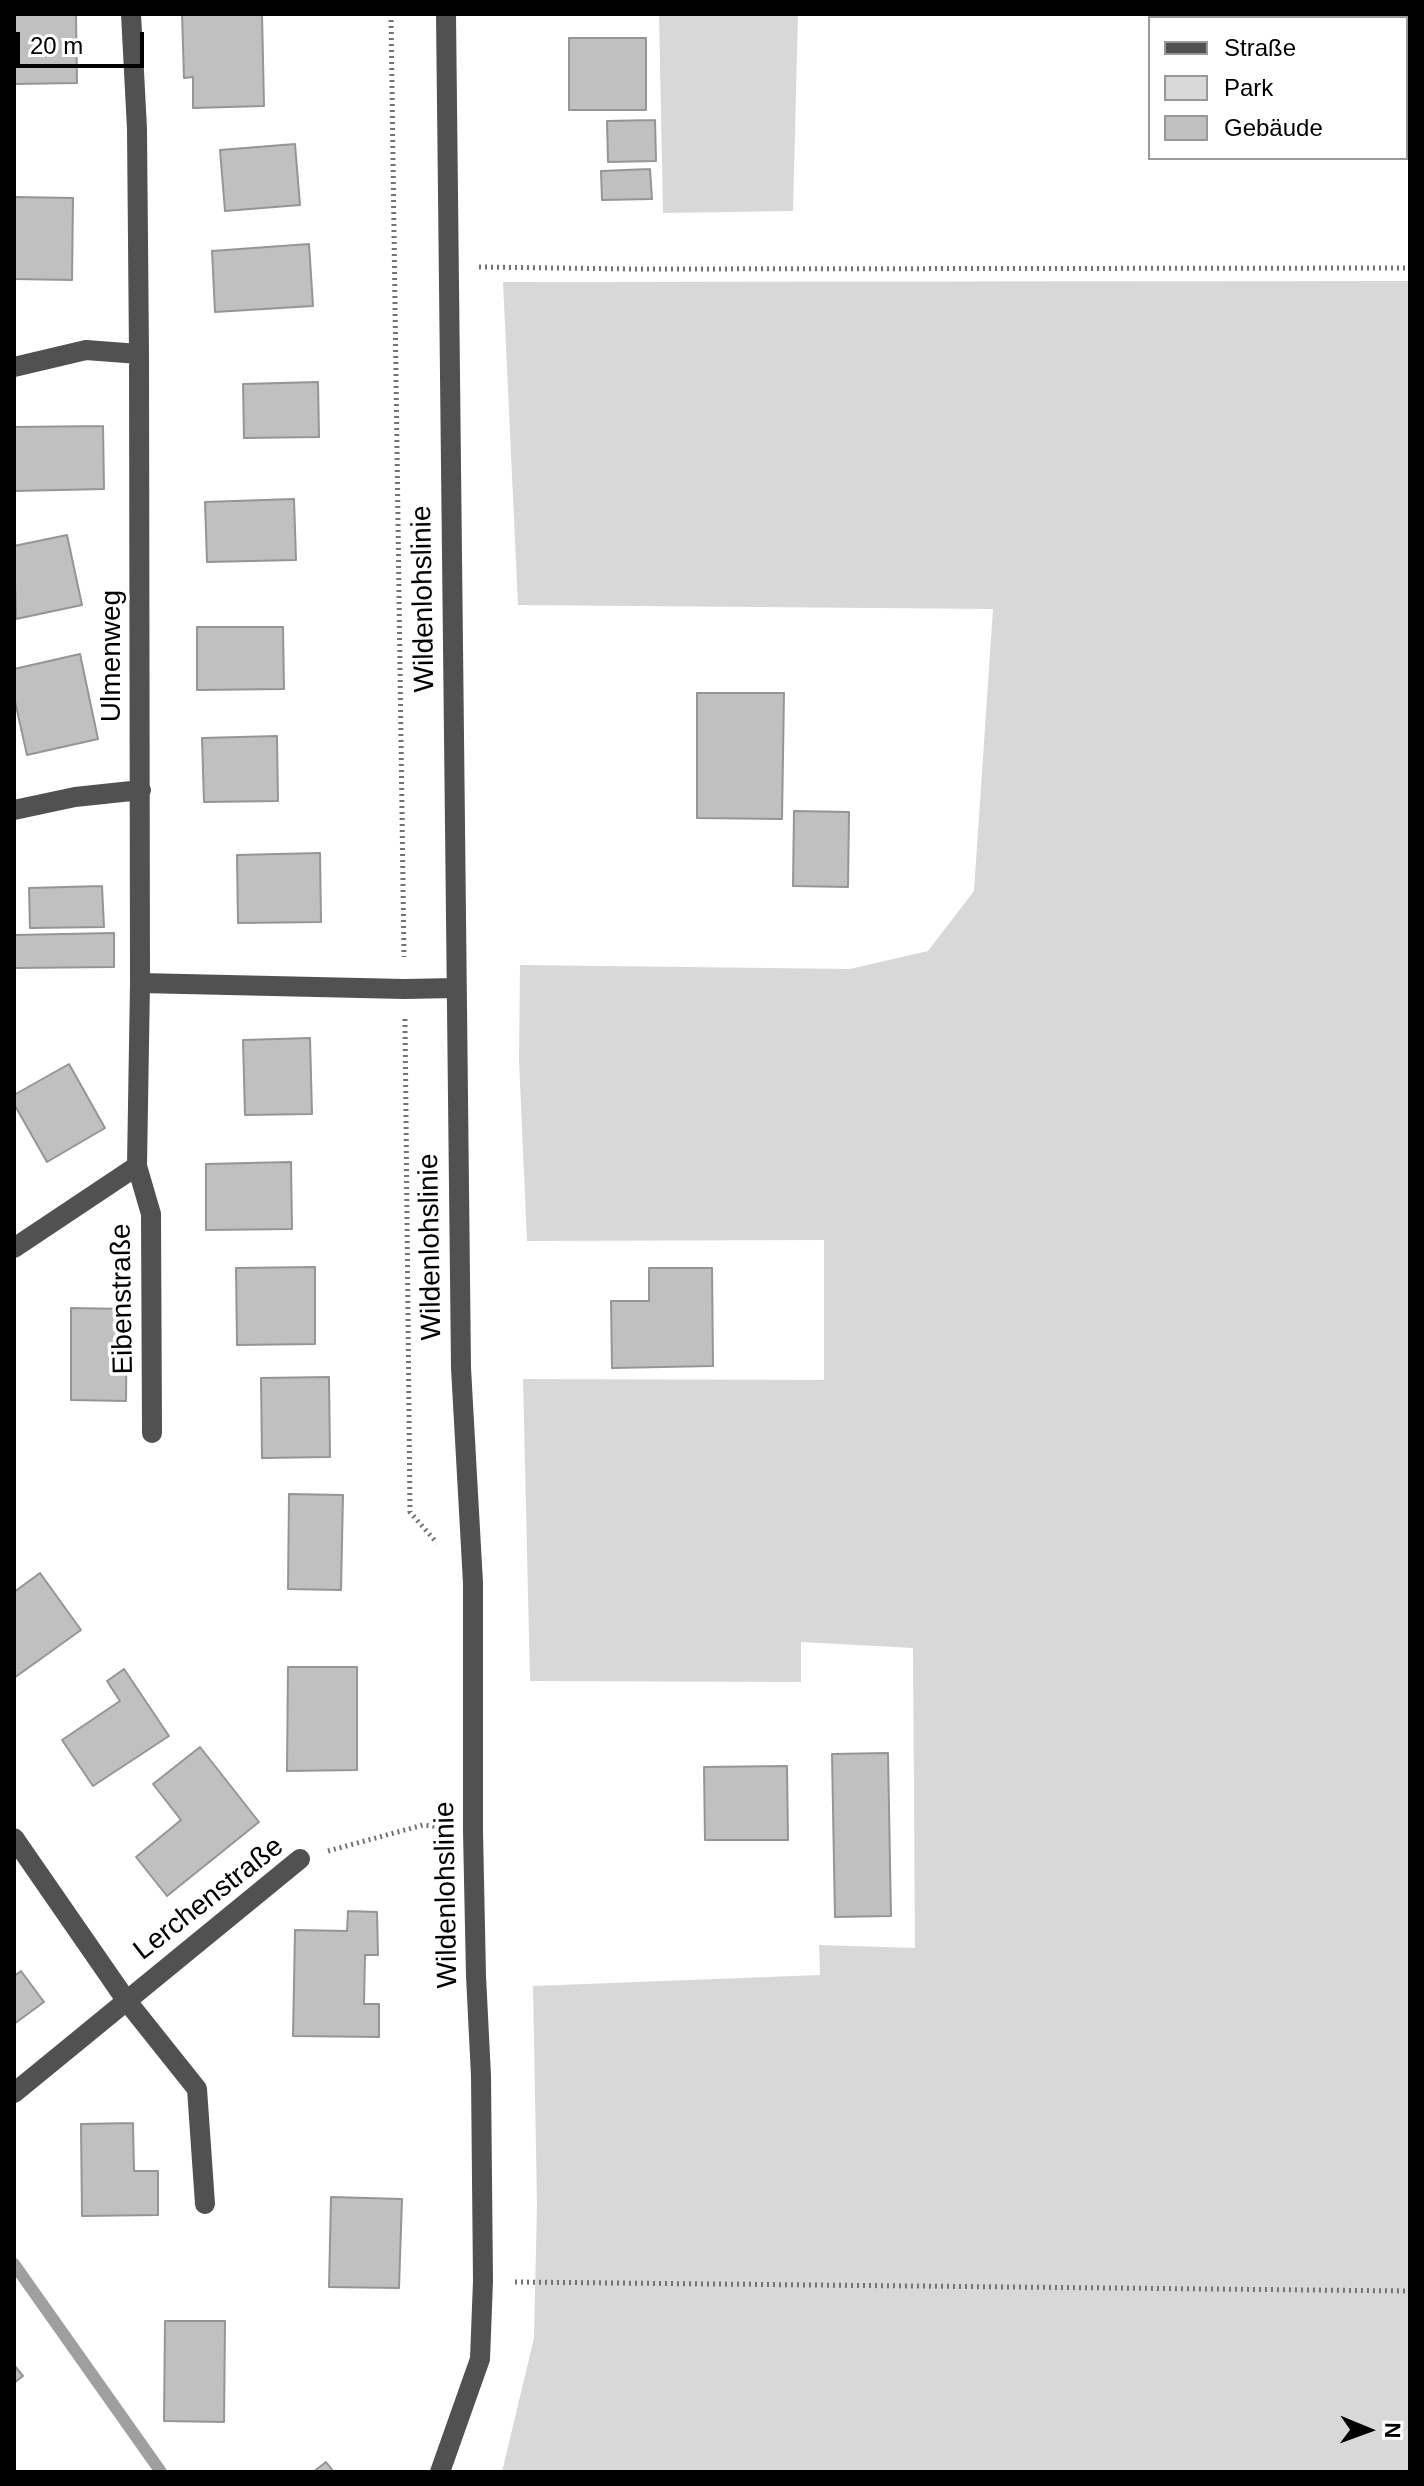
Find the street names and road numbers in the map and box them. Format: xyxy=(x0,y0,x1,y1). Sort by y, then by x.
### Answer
street label: Wildenlohslinie xyxy=(406,505,442,693)
street label: Ulmenweg xyxy=(95,590,129,722)
street label: Wildenlohslinie xyxy=(413,1153,449,1341)
street label: Eibenstraße xyxy=(105,1223,141,1375)
street label: Wildenlohslinie xyxy=(429,1801,465,1989)
street label: Lerchenstraße xyxy=(128,1830,290,1968)

